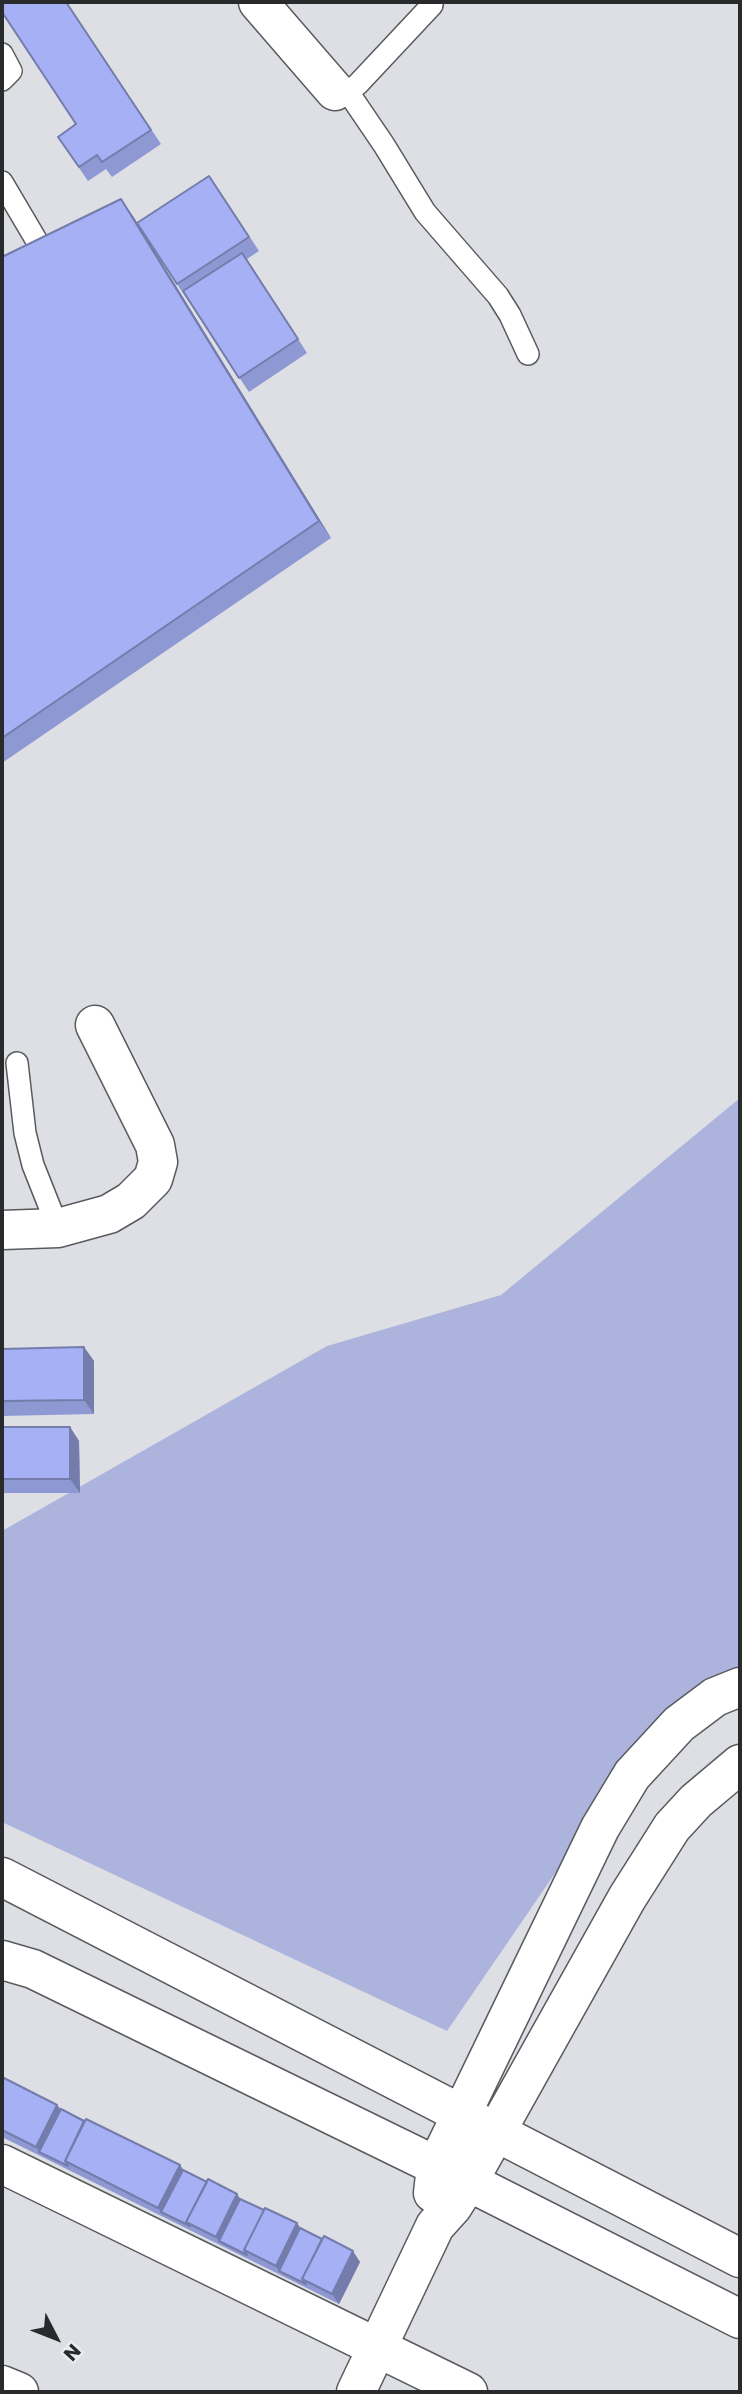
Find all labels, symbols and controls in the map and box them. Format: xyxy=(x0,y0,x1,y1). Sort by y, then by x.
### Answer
north arrow xyxy=(21,2303,91,2373)
text: N xyxy=(57,2338,87,2367)

